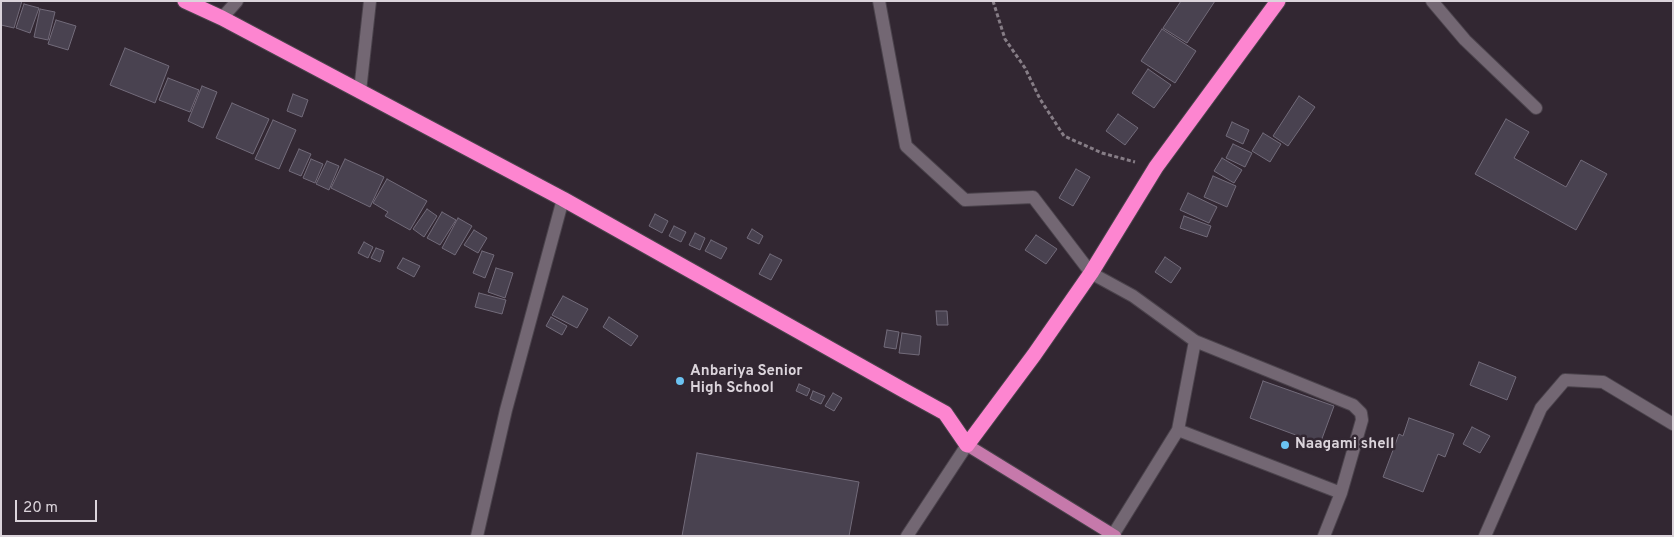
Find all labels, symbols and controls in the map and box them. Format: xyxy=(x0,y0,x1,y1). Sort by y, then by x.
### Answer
place label: Anbariya Senior High School xyxy=(690,363,803,398)
marker: Anbariya Senior High School xyxy=(674,375,686,387)
place label: Naagami shell xyxy=(1295,436,1394,454)
marker: Naagami shell xyxy=(1279,439,1291,451)
scale bar xyxy=(18,490,100,522)
text: 20 m xyxy=(23,499,58,518)

